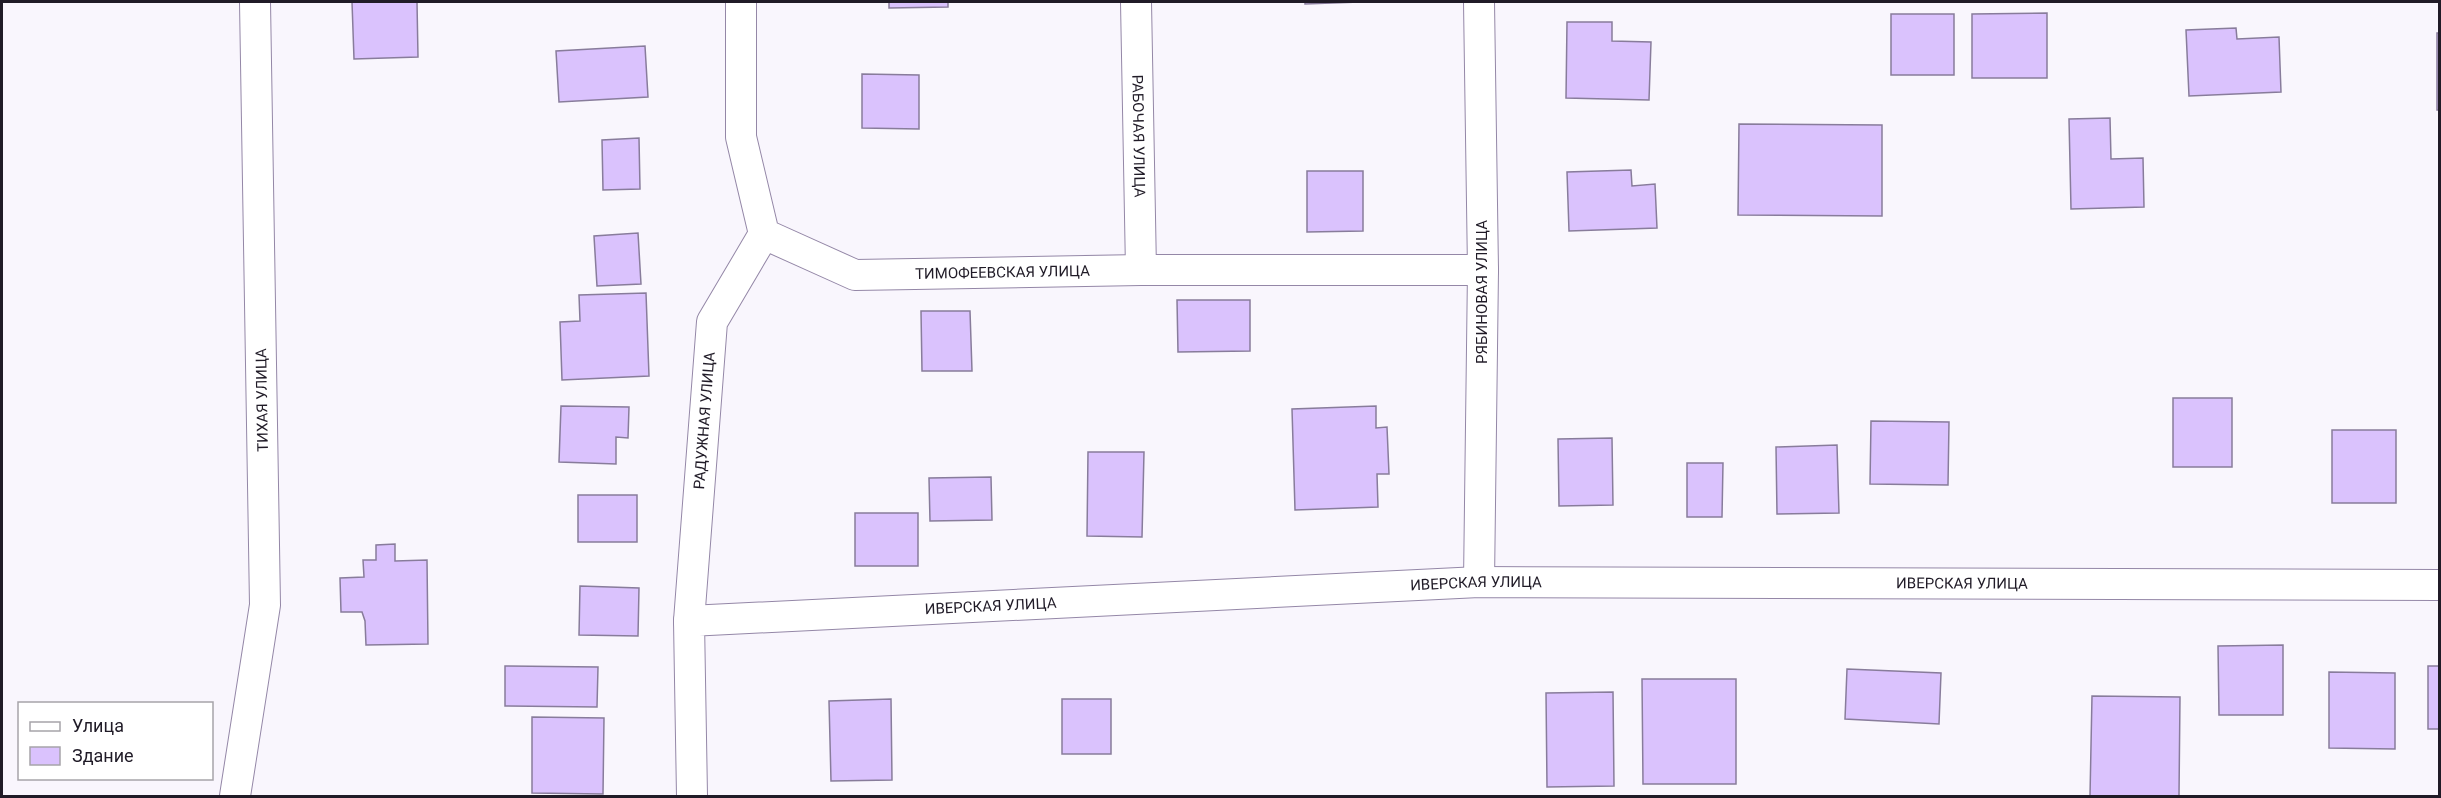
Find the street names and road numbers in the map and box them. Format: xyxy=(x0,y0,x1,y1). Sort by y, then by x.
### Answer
street label: РАБОЧАЯ УЛИЦА xyxy=(1128,74,1149,198)
street label: РЯБИНОВАЯ УЛИЦА xyxy=(1473,220,1491,364)
street label: ТИМОФЕЕВСКАЯ УЛИЦА xyxy=(915,262,1090,283)
street label: ТИХАЯ УЛИЦА xyxy=(252,348,272,452)
street label: РАДУЖНАЯ УЛИЦА xyxy=(690,351,719,490)
street label: ИВЕРСКАЯ УЛИЦА xyxy=(1410,573,1542,594)
street label: ИВЕРСКАЯ УЛИЦА xyxy=(1896,574,2028,593)
street label: ИВЕРСКАЯ УЛИЦА xyxy=(924,594,1057,618)

